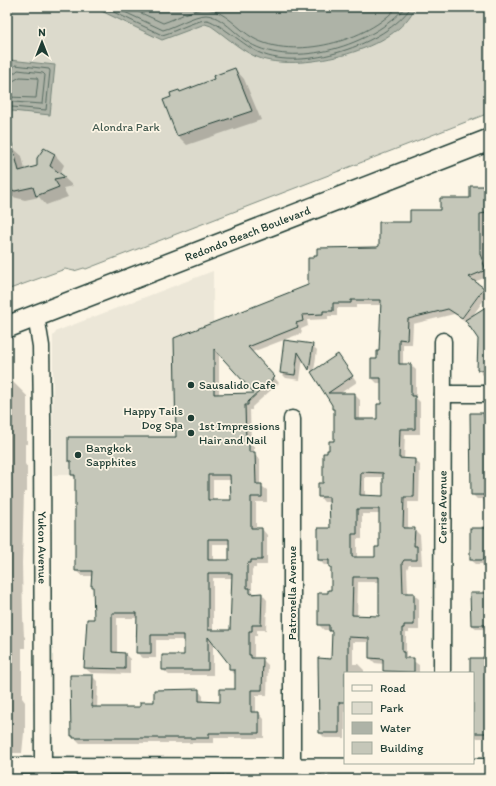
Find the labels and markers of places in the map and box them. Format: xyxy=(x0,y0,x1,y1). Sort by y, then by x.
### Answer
place label: Sausalido Cafe xyxy=(199,378,276,392)
marker: Sausalido Cafe xyxy=(186,380,196,390)
place label: Happy Tails Dog Spa xyxy=(123,404,183,432)
marker: Happy Tails Dog Spa xyxy=(186,413,196,423)
place label: 1st Impressions Hair and Nail xyxy=(199,419,280,447)
marker: 1st Impressions Hair and Nail xyxy=(186,428,196,438)
place label: Bangkok Sapphites xyxy=(86,441,136,469)
marker: Bangkok Sapphites xyxy=(73,450,83,460)

